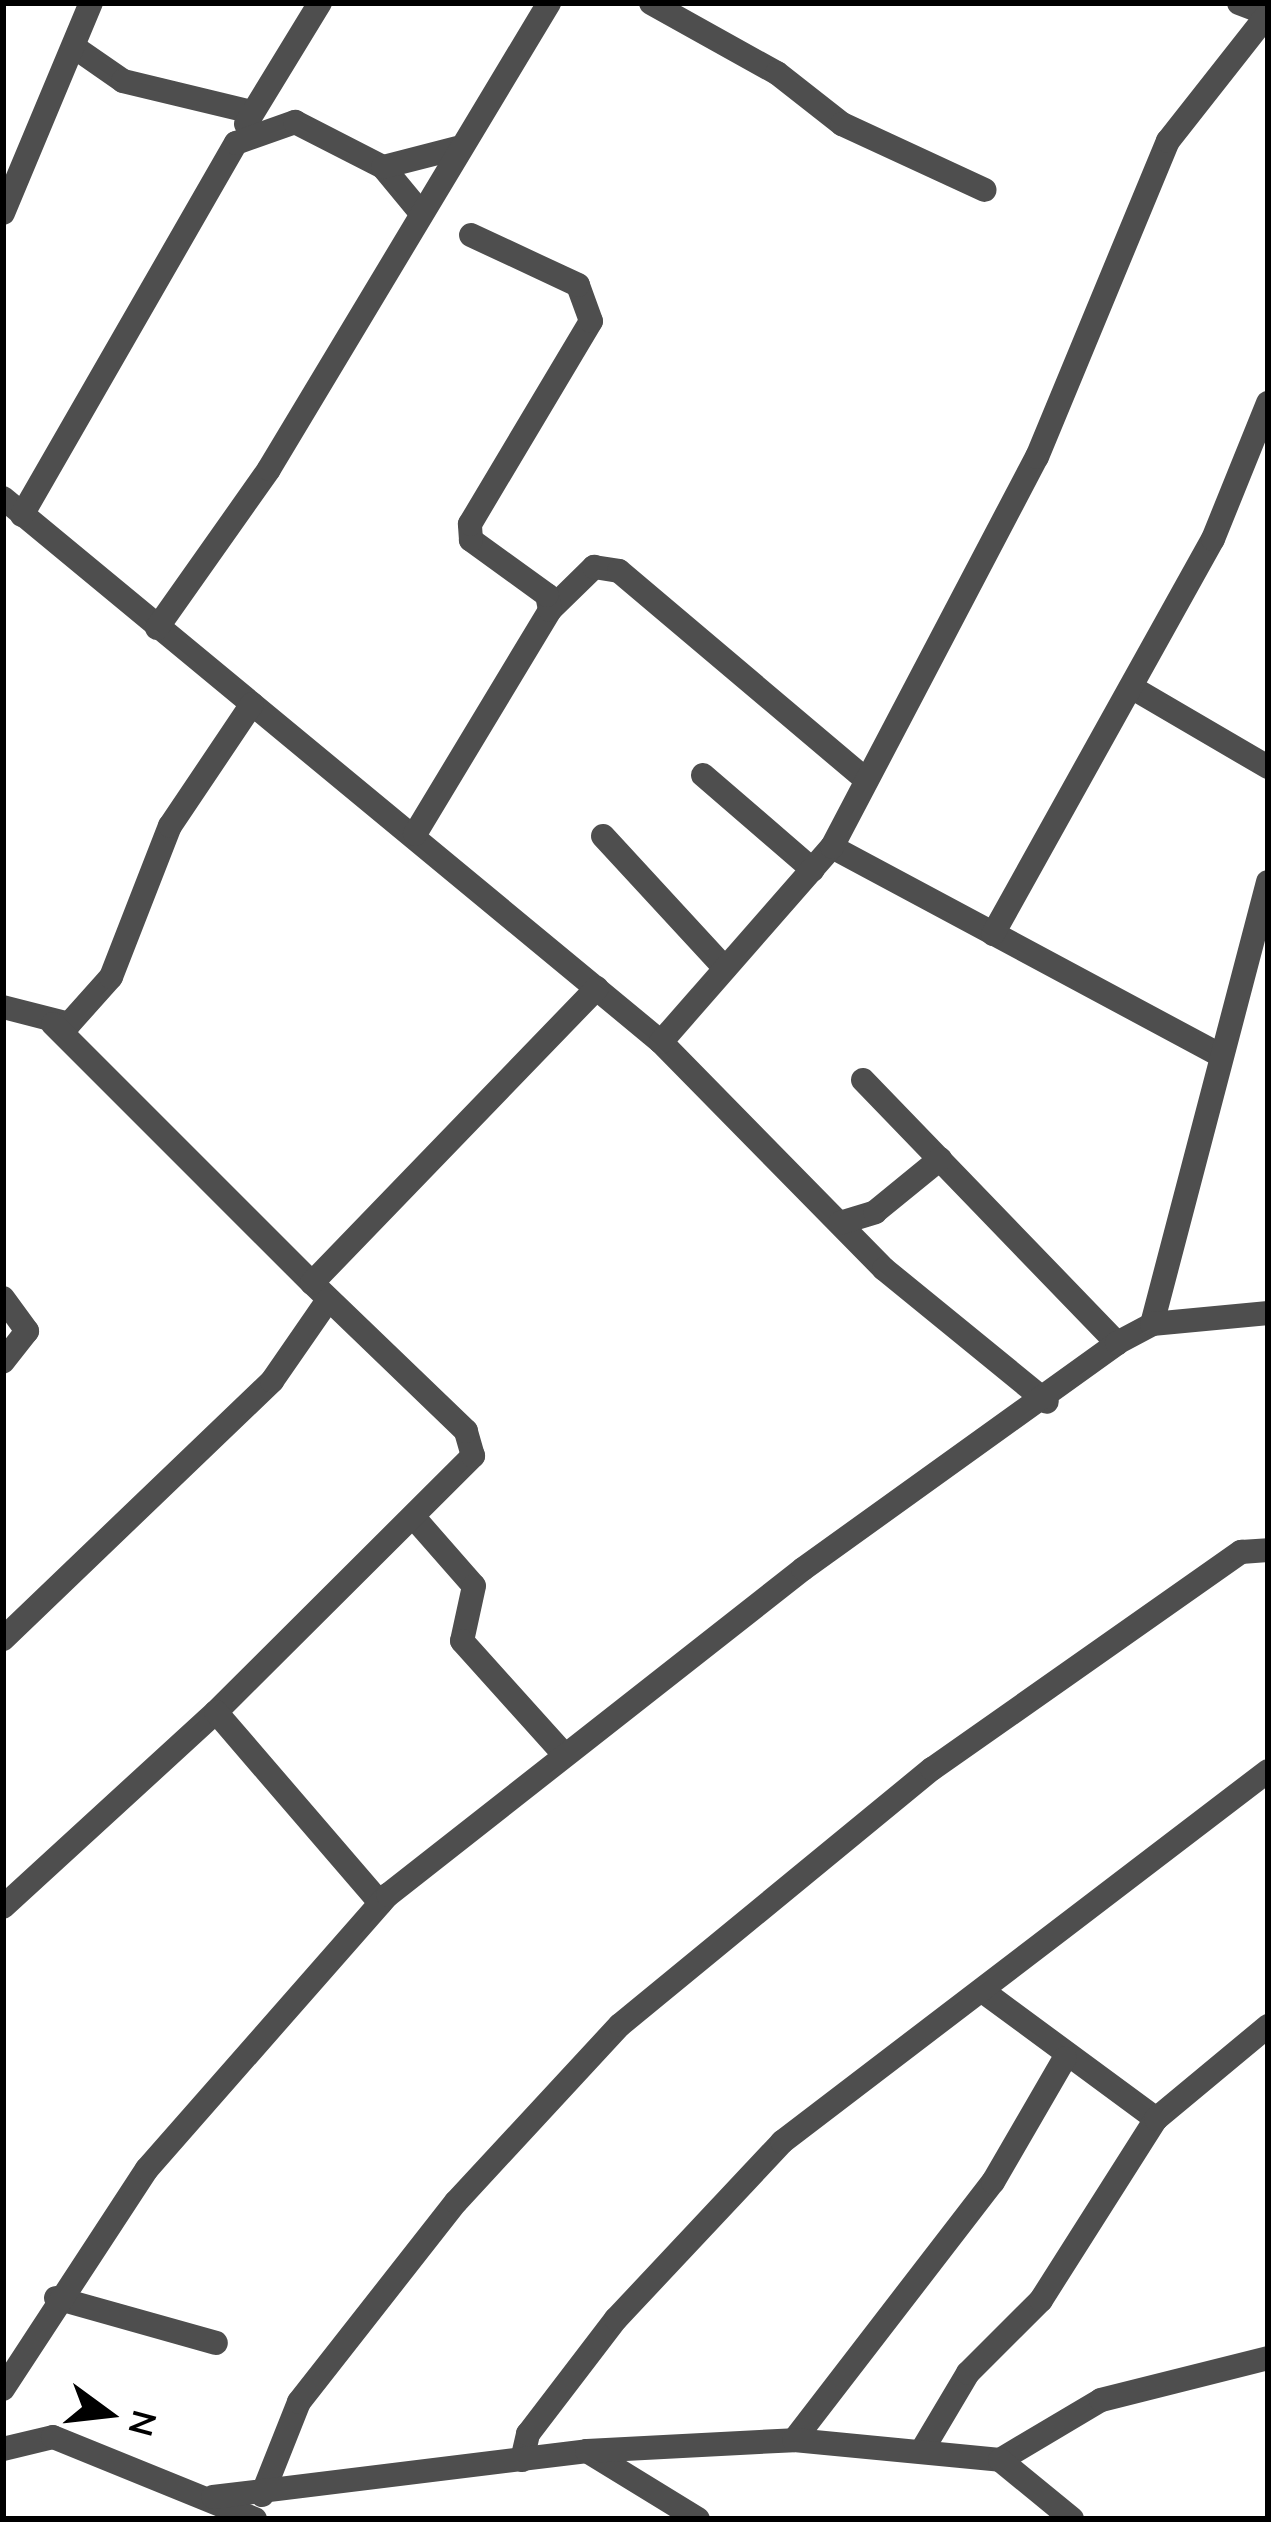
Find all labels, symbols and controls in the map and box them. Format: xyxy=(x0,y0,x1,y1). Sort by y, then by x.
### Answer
north arrow xyxy=(48,2354,168,2474)
text: N xyxy=(120,2406,166,2441)

